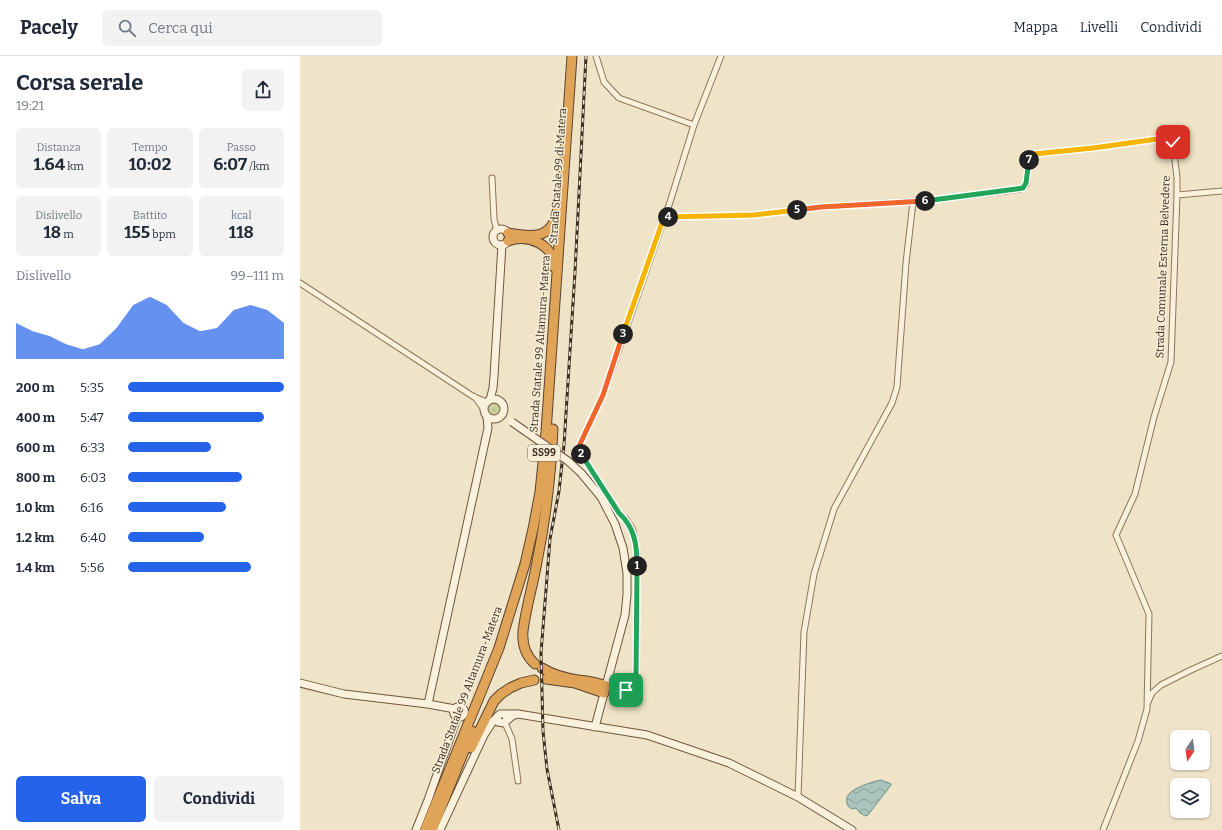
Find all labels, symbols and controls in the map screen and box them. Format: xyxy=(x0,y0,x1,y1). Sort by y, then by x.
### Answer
search box xyxy=(102,10,382,46)
text: Pacely xyxy=(20,16,78,39)
icon: search xyxy=(116,17,138,39)
text: Cerca qui xyxy=(148,19,213,37)
text: Mappa xyxy=(1014,19,1058,36)
text: Livelli xyxy=(1080,19,1118,36)
text: Condividi xyxy=(1140,19,1202,36)
text: Corsa serale xyxy=(16,69,143,96)
button: share xyxy=(242,69,284,111)
text: 19:21 xyxy=(16,98,44,113)
street label: Strada Statale 99 di Matera xyxy=(547,108,569,244)
pin xyxy=(1156,125,1190,159)
icon: check xyxy=(1162,131,1184,153)
text: Distanza xyxy=(36,141,81,154)
text: Tempo xyxy=(132,141,168,154)
text: Passo xyxy=(227,141,256,154)
pin: 7 xyxy=(1019,150,1039,170)
text: 7 xyxy=(1026,153,1032,166)
text: 1.64 xyxy=(34,154,65,175)
text: 10:02 xyxy=(129,154,171,175)
text: 6:07 xyxy=(213,154,247,175)
text: km xyxy=(65,160,84,173)
text: /km xyxy=(247,160,269,173)
street label: Strada Comunale Esterna Belvedere xyxy=(1153,175,1173,359)
pin: 6 xyxy=(915,191,935,211)
text: 6 xyxy=(922,194,928,207)
pin: 5 xyxy=(787,200,807,220)
text: 5 xyxy=(794,203,800,216)
pin: 4 xyxy=(658,207,678,227)
text: Dislivello xyxy=(35,209,82,222)
text: Battito xyxy=(133,209,167,222)
text: kcal xyxy=(231,209,252,222)
text: 4 xyxy=(665,210,671,223)
text: 18 xyxy=(44,222,61,243)
text: 155 xyxy=(124,222,150,243)
text: 118 xyxy=(229,222,254,243)
text: m xyxy=(61,228,74,241)
text: bpm xyxy=(150,228,176,241)
street label: Strada Statale 99 Altamura-Matera xyxy=(527,255,553,433)
text: Dislivello xyxy=(16,268,71,283)
text: 99–111 m xyxy=(230,268,284,283)
pin: 3 xyxy=(613,324,633,344)
text: 3 xyxy=(620,327,626,340)
text: 200 m xyxy=(16,380,55,395)
text: 5:35 xyxy=(80,380,104,395)
text: 400 m xyxy=(16,410,55,425)
text: 5:47 xyxy=(80,410,104,425)
text: 600 m xyxy=(16,440,55,455)
text: 6:33 xyxy=(80,440,105,455)
pin: 2 xyxy=(571,444,591,464)
road number: SS99 xyxy=(528,445,560,461)
text: 2 xyxy=(578,447,584,460)
text: 800 m xyxy=(16,470,55,485)
text: 6:03 xyxy=(80,470,106,485)
text: 1.0 km xyxy=(16,500,55,515)
text: 6:16 xyxy=(80,500,103,515)
text: 1.2 km xyxy=(16,530,54,545)
text: 6:40 xyxy=(80,530,106,545)
pin: 1 xyxy=(627,556,647,576)
text: 1 xyxy=(635,559,639,572)
text: 1.4 km xyxy=(16,560,55,575)
text: 5:56 xyxy=(80,560,104,575)
street label: Strada Statale 99 Altamura-Matera xyxy=(429,605,505,775)
pin xyxy=(609,673,643,707)
icon: arrive xyxy=(615,679,637,701)
north arrow xyxy=(1170,730,1210,770)
map controls xyxy=(1170,730,1210,818)
button: Salva xyxy=(16,776,146,822)
button: Condividi xyxy=(154,776,284,822)
button: layers xyxy=(1170,778,1210,818)

